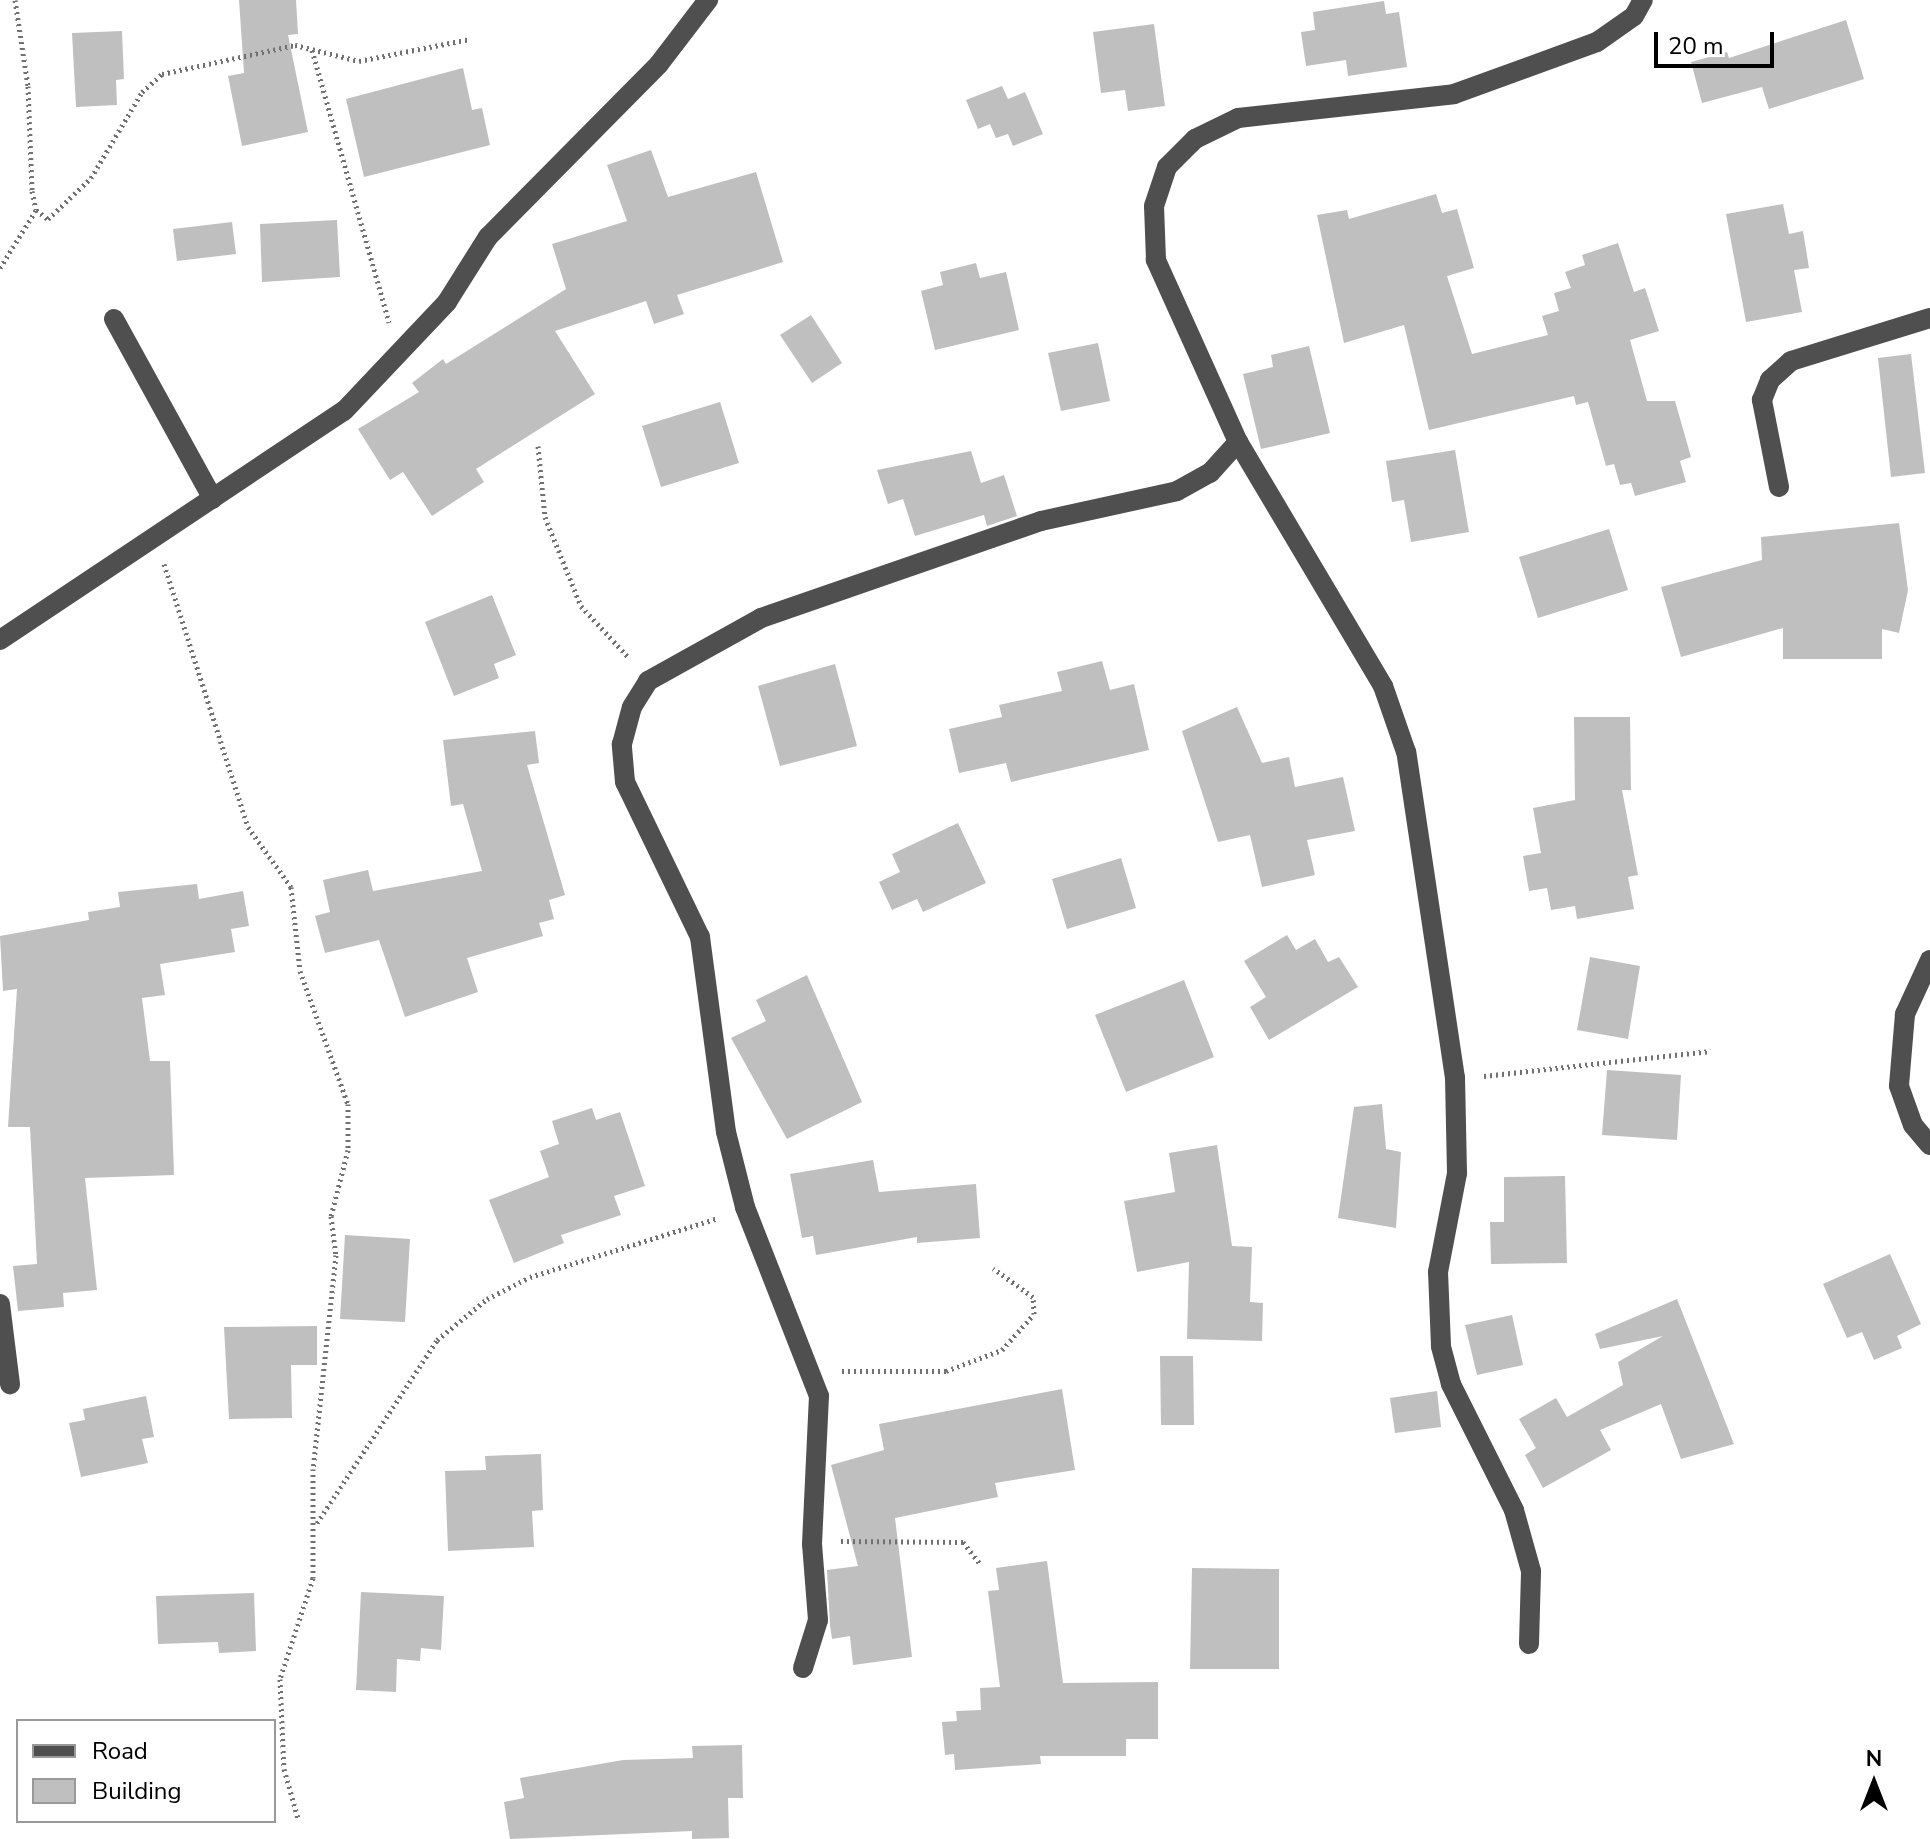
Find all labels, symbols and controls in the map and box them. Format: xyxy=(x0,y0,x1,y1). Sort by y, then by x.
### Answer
scale bar xyxy=(1658,16,1778,66)
text: 20 m xyxy=(1668,30,1724,62)
legend xyxy=(16,1719,276,1823)
text: Road xyxy=(92,1735,148,1767)
north arrow xyxy=(1834,1743,1914,1823)
text: N xyxy=(1866,1744,1882,1774)
text: Building xyxy=(92,1775,182,1807)

